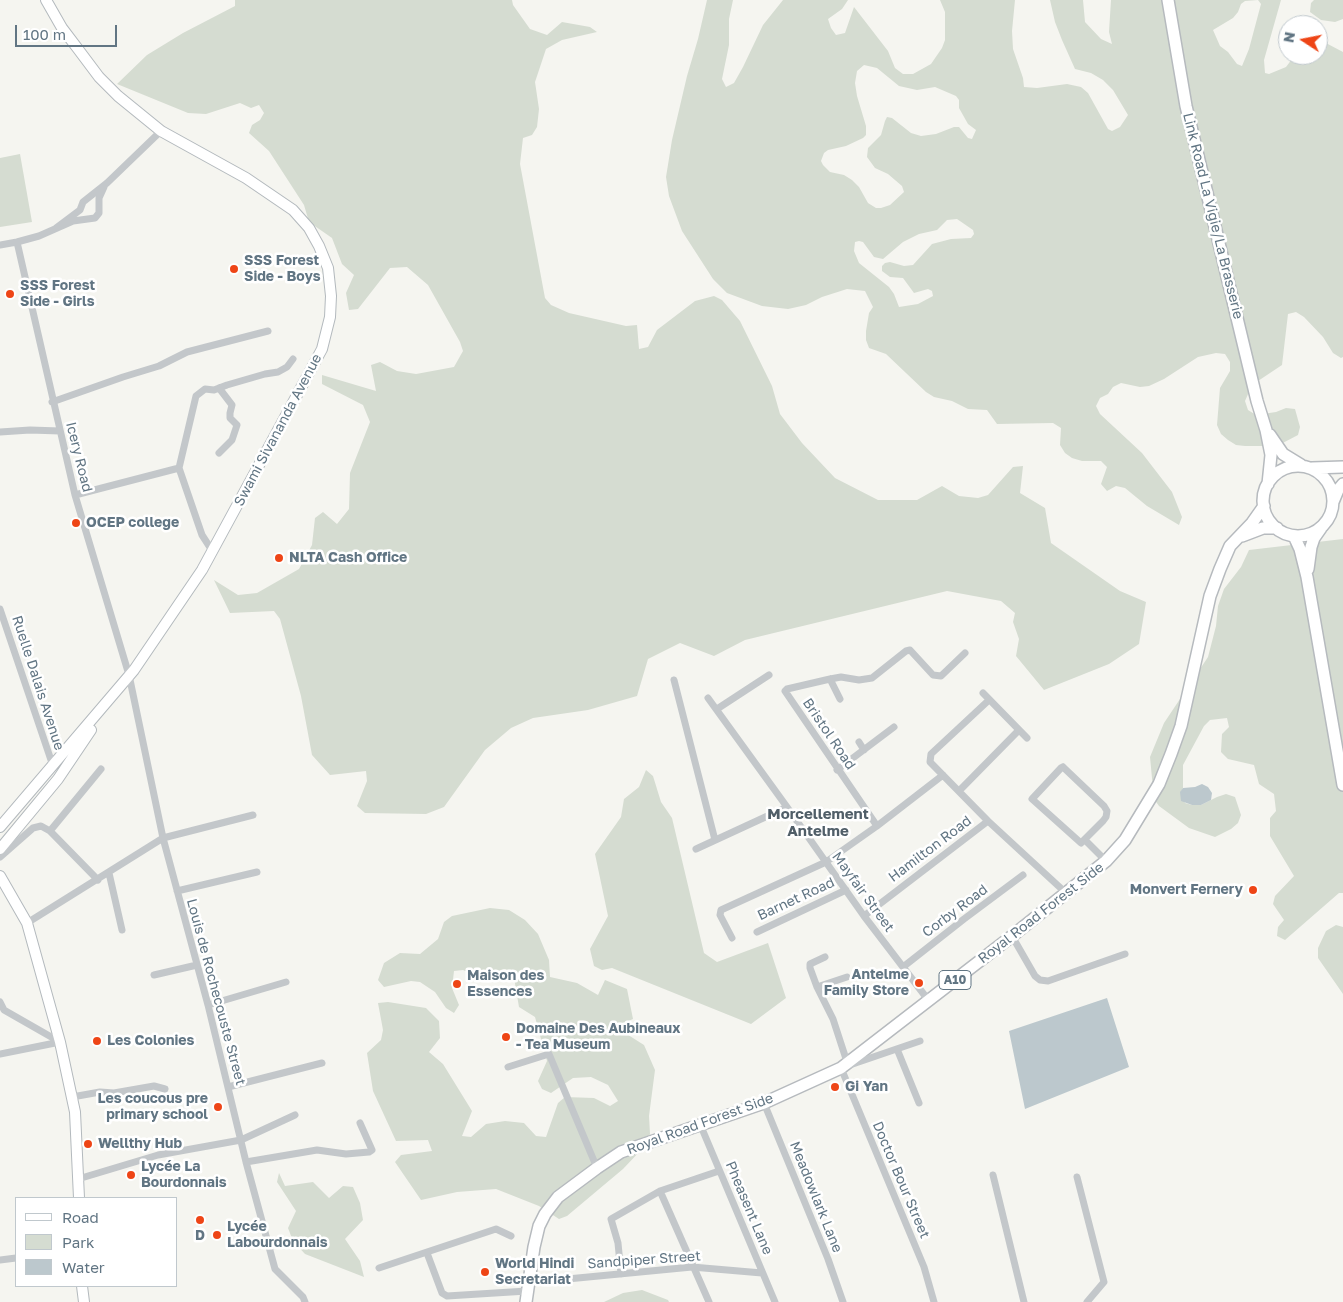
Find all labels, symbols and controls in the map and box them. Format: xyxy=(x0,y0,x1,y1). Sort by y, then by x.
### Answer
scale bar xyxy=(18,15,120,47)
north arrow xyxy=(1278,15,1328,65)
text: 100 m xyxy=(23,25,66,43)
text: N xyxy=(1279,30,1298,44)
street label: Link Road La Vigie/La Brasserie xyxy=(1179,111,1247,321)
place label: SSS Forest Side - Boys xyxy=(244,253,320,286)
marker: SSS Forest Side - Boys xyxy=(228,263,240,275)
place label: SSS Forest Side - Girls xyxy=(20,278,95,310)
marker: SSS Forest Side - Girls xyxy=(4,288,16,300)
street label: Swami Sivananda Avenue xyxy=(231,351,325,509)
street label: Icery Road xyxy=(62,420,96,494)
place label: OCEP college xyxy=(86,515,179,531)
marker: OCEP college xyxy=(70,517,82,529)
place label: NLTA Cash Office xyxy=(289,550,407,566)
marker: NLTA Cash Office xyxy=(273,552,285,564)
street label: Ruelle Dalais Avenue xyxy=(8,614,68,752)
street label: Bristol Road xyxy=(799,695,859,773)
district label: Morcellement Antelme xyxy=(767,805,869,840)
street label: Hamilton Road xyxy=(885,812,975,886)
street label: Mayfair Street xyxy=(828,849,898,935)
street label: Royal Road Forest Side xyxy=(975,859,1107,967)
street label: Barnet Road xyxy=(755,874,837,924)
street label: Corby Road xyxy=(919,881,991,941)
place label: Monvert Fernery xyxy=(1130,882,1243,898)
marker: Monvert Fernery xyxy=(1247,884,1259,896)
street label: Louis de Rochecouste Street xyxy=(183,897,249,1087)
place label: Antelme Family Store xyxy=(824,967,909,1000)
place label: Maison des Essences xyxy=(467,968,544,1000)
road number: A10 xyxy=(939,970,971,990)
marker: Antelme Family Store xyxy=(913,977,925,989)
marker: Maison des Essences xyxy=(451,978,463,990)
place label: Domaine Des Aubineaux - Tea Museum xyxy=(516,1021,680,1054)
marker: Domaine Des Aubineaux - Tea Museum xyxy=(500,1031,512,1043)
place label: Les Colonies xyxy=(107,1033,194,1049)
marker: Les Colonies xyxy=(91,1035,103,1047)
place label: Gi Yan xyxy=(845,1079,888,1095)
marker: Gi Yan xyxy=(829,1081,841,1093)
street label: Royal Road Forest Side xyxy=(624,1090,776,1158)
place label: Les coucous pre primary school xyxy=(97,1091,208,1124)
marker: Les coucous pre primary school xyxy=(212,1101,224,1113)
street label: Doctor Bour Street xyxy=(869,1119,933,1241)
place label: Wellthy Hub xyxy=(98,1136,182,1152)
marker: Wellthy Hub xyxy=(82,1138,94,1150)
street label: Meadowlark Lane xyxy=(786,1139,846,1255)
place label: Lycée La Bourdonnais xyxy=(141,1159,227,1192)
street label: Pheasent Lane xyxy=(722,1159,776,1257)
marker: Lycée La Bourdonnais xyxy=(125,1169,137,1181)
legend xyxy=(15,1197,178,1287)
text: Road xyxy=(62,1208,99,1226)
marker: D xyxy=(194,1214,206,1226)
place label: Lycée Labourdonnais xyxy=(227,1219,328,1252)
place label: D xyxy=(195,1228,205,1244)
marker: Lycée Labourdonnais xyxy=(211,1229,223,1241)
text: Park xyxy=(62,1233,94,1251)
street label: Sandpiper Street xyxy=(587,1248,701,1272)
place label: World Hindi Secretariat xyxy=(495,1256,574,1288)
text: Water xyxy=(62,1258,105,1276)
marker: World Hindi Secretariat xyxy=(479,1266,491,1278)

